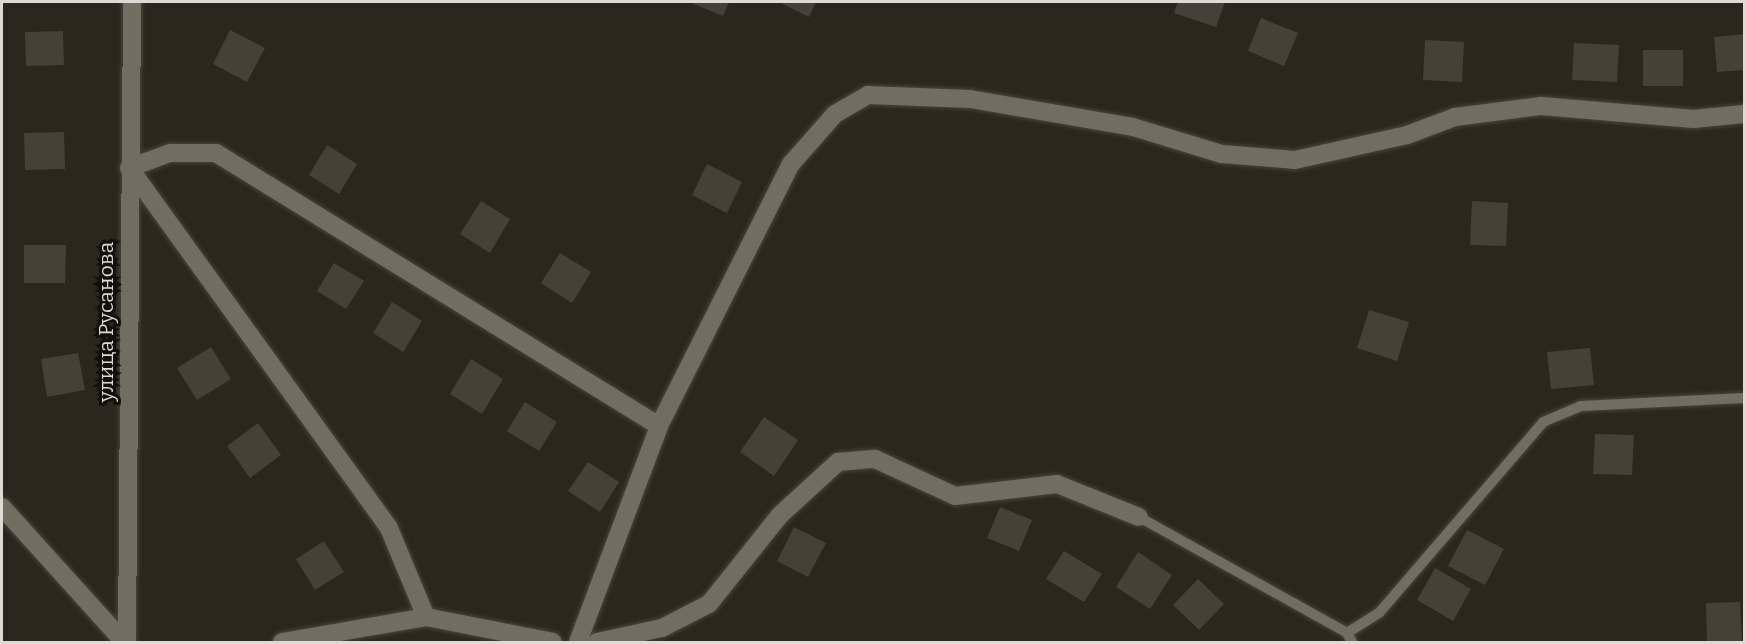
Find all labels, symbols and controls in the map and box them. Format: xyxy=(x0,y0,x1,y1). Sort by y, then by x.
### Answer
street label: улица Русанова xyxy=(93,242,119,402)

